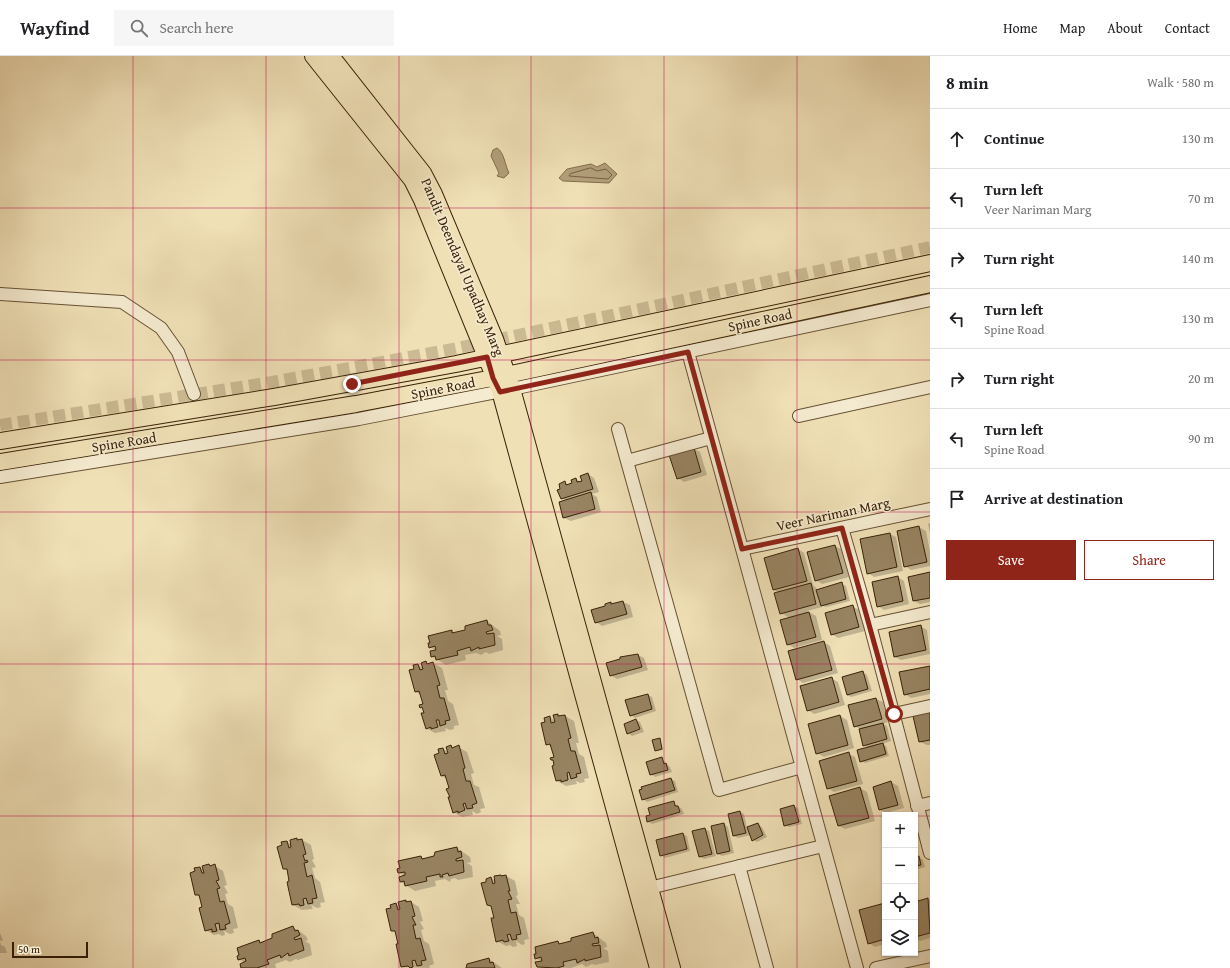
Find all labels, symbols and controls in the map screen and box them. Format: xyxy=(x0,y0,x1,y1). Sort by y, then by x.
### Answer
search box xyxy=(114,10,394,46)
text: Wayfind xyxy=(20,14,90,42)
icon: search xyxy=(128,17,150,39)
text: Search here xyxy=(160,17,234,38)
text: Home xyxy=(1003,18,1038,38)
text: Map xyxy=(1060,18,1085,38)
text: About xyxy=(1107,18,1143,38)
text: Contact xyxy=(1165,18,1210,38)
text: 8 min xyxy=(946,70,988,95)
text: Walk · 580 m xyxy=(1147,73,1214,92)
icon: ahead xyxy=(946,128,968,150)
text: Continue xyxy=(984,128,1045,149)
text: 130 m xyxy=(1182,129,1214,148)
street label: Pandit Deendayal Upadhay Marg xyxy=(416,175,510,359)
text: Turn left xyxy=(984,179,1043,200)
icon: left xyxy=(946,188,968,210)
text: 70 m xyxy=(1188,189,1214,208)
text: Veer Nariman Marg xyxy=(984,200,1091,219)
icon: right xyxy=(946,248,968,270)
text: Turn right xyxy=(984,248,1055,269)
text: 140 m xyxy=(1182,249,1214,268)
text: Turn left xyxy=(984,299,1043,320)
street label: Spine Road xyxy=(726,303,794,337)
icon: left xyxy=(946,308,968,330)
text: 130 m xyxy=(1182,309,1214,328)
text: Spine Road xyxy=(984,320,1044,339)
icon: right xyxy=(946,368,968,390)
text: Turn right xyxy=(984,368,1055,389)
text: 20 m xyxy=(1188,369,1214,388)
street label: Spine Road xyxy=(409,372,477,404)
route end xyxy=(343,375,361,393)
text: Turn left xyxy=(984,419,1043,440)
street label: Spine Road xyxy=(90,427,158,457)
icon: left xyxy=(946,428,968,450)
text: 90 m xyxy=(1188,429,1214,448)
text: Spine Road xyxy=(984,440,1044,459)
icon: arrive xyxy=(946,488,968,510)
text: Arrive at destination xyxy=(984,488,1123,509)
street label: Veer Nariman Marg xyxy=(774,492,892,536)
button: Save xyxy=(946,540,1076,580)
button: Share xyxy=(1084,540,1214,580)
route start xyxy=(885,705,903,723)
map controls xyxy=(882,812,918,956)
button: + xyxy=(882,812,918,848)
button: − xyxy=(882,848,918,884)
button: locate xyxy=(882,884,918,920)
button: layers xyxy=(882,920,918,956)
scale bar xyxy=(12,940,88,959)
text: 50 m xyxy=(18,941,40,957)

